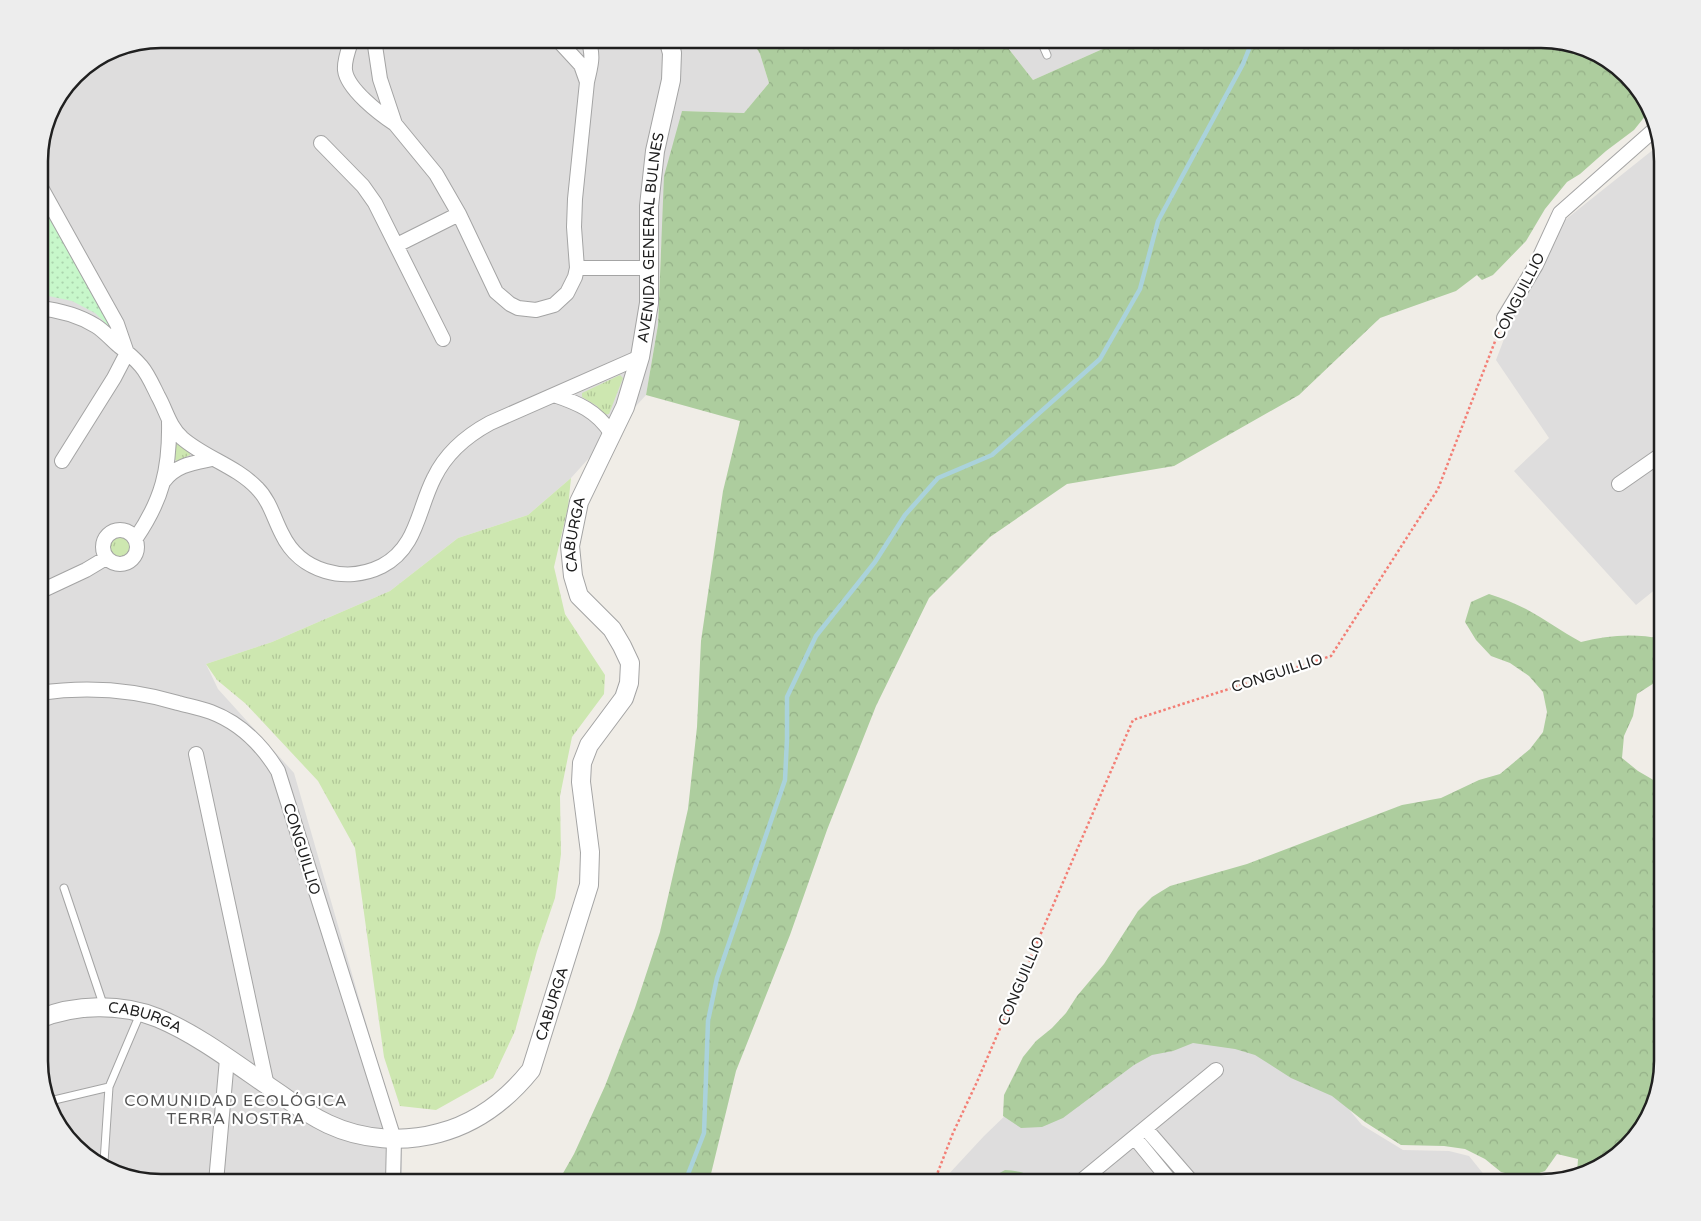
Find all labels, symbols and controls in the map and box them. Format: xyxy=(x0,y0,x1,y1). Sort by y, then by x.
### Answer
street label: AVENIDA GENERAL BULNES xyxy=(634,131,668,344)
street label: CONGUILLIO xyxy=(1489,250,1549,342)
street label: CABURGA xyxy=(560,495,589,573)
street label: CONGUILLIO xyxy=(1229,650,1325,696)
street label: CONGUILLIO xyxy=(279,801,325,897)
street label: CONGUILLIO xyxy=(994,934,1048,1028)
street label: CABURGA xyxy=(532,965,572,1043)
street label: CABURGA xyxy=(107,998,185,1037)
district label: COMUNIDAD ECOLÓGICA TERRA NOSTRA xyxy=(124,1091,348,1129)

